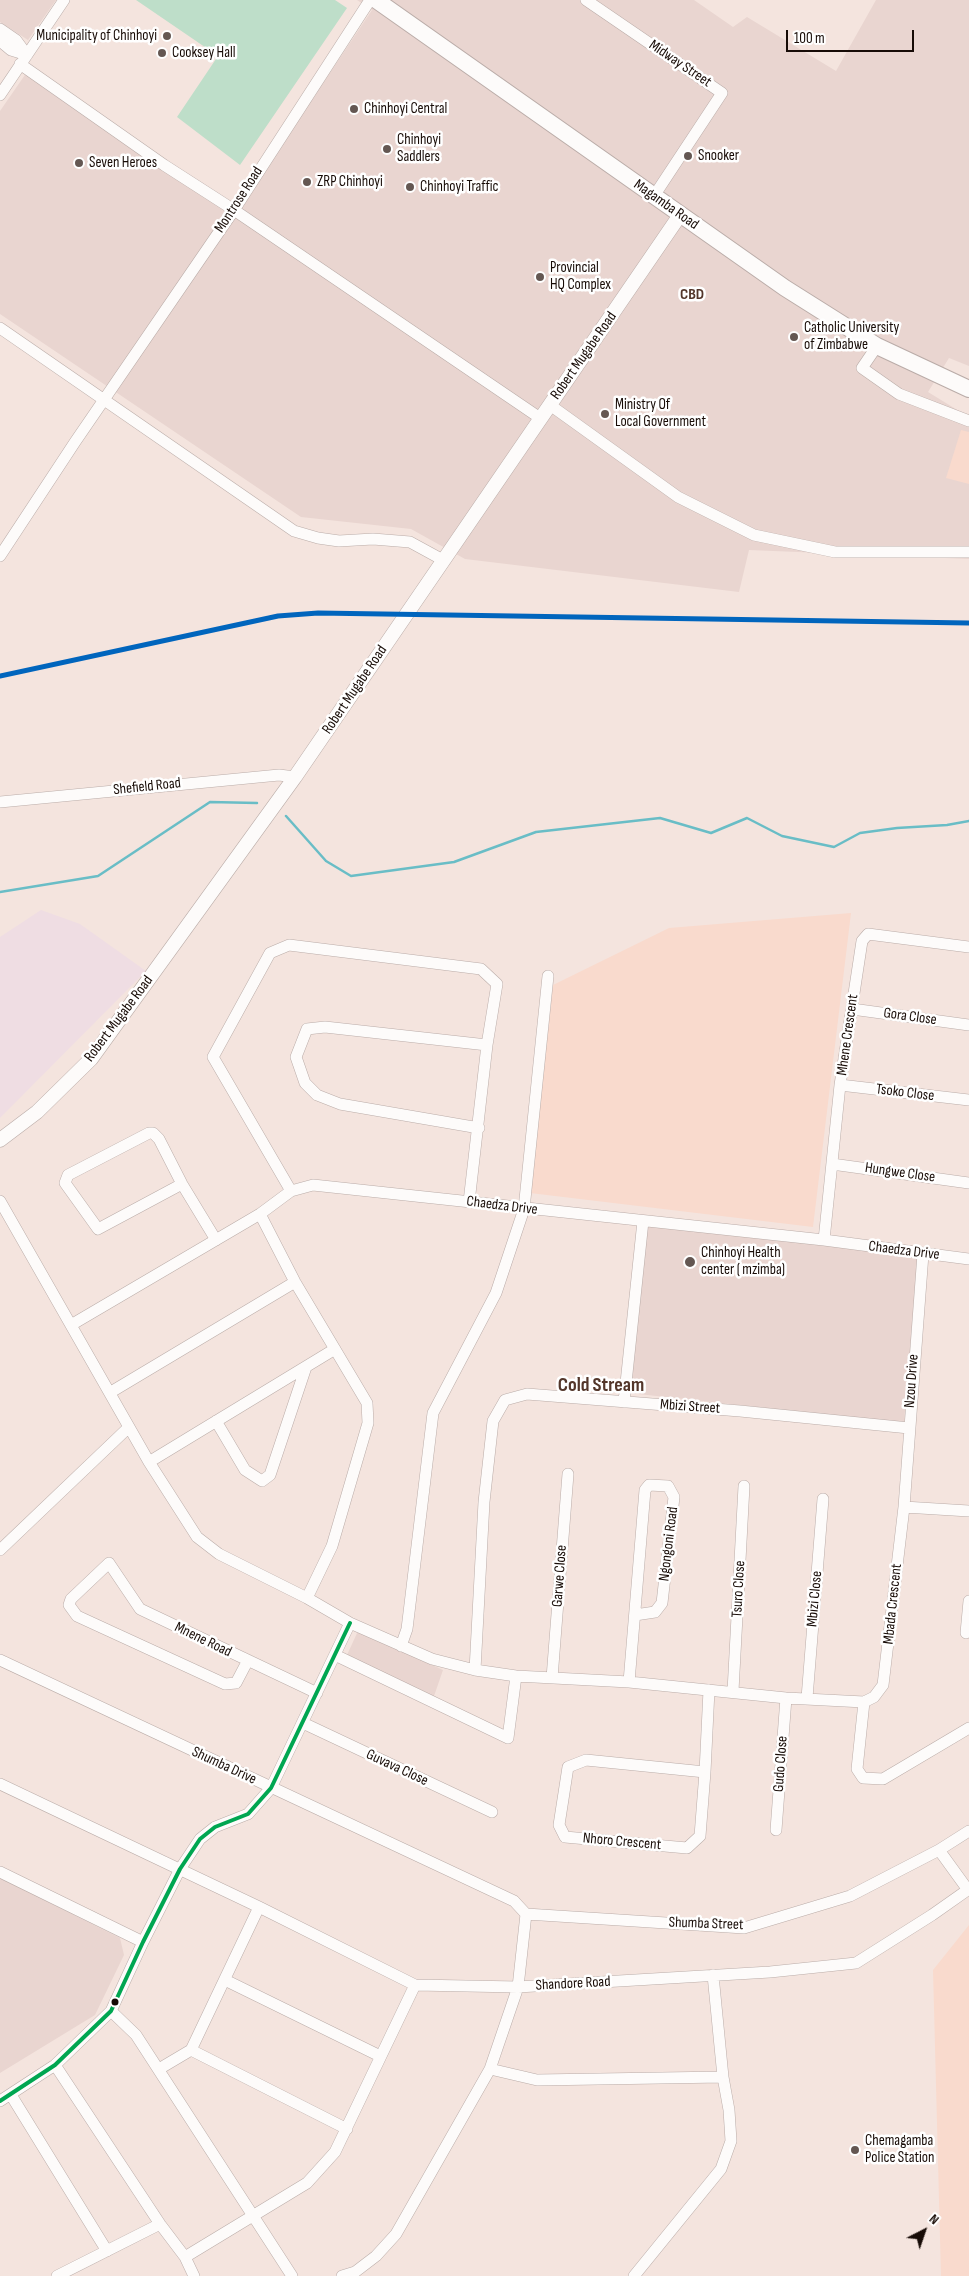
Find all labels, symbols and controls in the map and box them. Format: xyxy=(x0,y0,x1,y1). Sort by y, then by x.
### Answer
scale bar xyxy=(789,20,916,52)
place label: Municipality of Chinhoyi xyxy=(36,27,157,45)
text: 100 m xyxy=(794,29,825,48)
marker: Municipality of Chinhoyi xyxy=(161,30,173,42)
street label: Midway Street xyxy=(645,37,715,91)
place label: Cooksey Hall xyxy=(172,44,236,62)
marker: Cooksey Hall xyxy=(156,47,168,59)
place label: Chinhoyi Central xyxy=(364,100,447,118)
marker: Chinhoyi Central xyxy=(348,103,360,115)
place label: Chinhoyi Saddlers xyxy=(397,131,441,166)
marker: Chinhoyi Saddlers xyxy=(381,143,393,155)
place label: Snooker xyxy=(698,147,739,165)
marker: Snooker xyxy=(682,150,694,162)
place label: Seven Heroes xyxy=(89,154,157,172)
marker: Seven Heroes xyxy=(73,157,85,169)
street label: Montrose Road xyxy=(211,164,267,236)
place label: ZRP Chinhoyi xyxy=(317,173,383,191)
marker: ZRP Chinhoyi xyxy=(301,176,313,188)
street label: Magamba Road xyxy=(630,176,702,234)
place label: Chinhoyi Traffic xyxy=(420,178,499,196)
marker: Chinhoyi Traffic xyxy=(404,181,416,193)
place label: Provincial HQ Complex xyxy=(550,259,611,294)
marker: Provincial HQ Complex xyxy=(534,271,546,283)
district label: CBD xyxy=(680,285,704,305)
street label: Robert Mugabe Road xyxy=(547,309,621,403)
place label: Catholic University of Zimbabwe xyxy=(804,319,899,354)
marker: Catholic University of Zimbabwe xyxy=(788,331,800,343)
place label: Ministry Of Local Government xyxy=(615,396,706,431)
marker: Ministry Of Local Government xyxy=(599,408,611,420)
street label: Robert Mugabe Road xyxy=(319,642,391,738)
street label: Shefield Road xyxy=(112,775,182,799)
street label: Robert Mugabe Road xyxy=(81,972,157,1066)
street label: Mhene Crescent xyxy=(833,993,863,1077)
street label: Gora Close xyxy=(882,1004,938,1030)
street label: Tsoko Close xyxy=(875,1080,935,1106)
street label: Hungwe Close xyxy=(864,1159,936,1187)
street label: Chaedza Drive xyxy=(465,1193,539,1219)
street label: Chaedza Drive xyxy=(867,1238,941,1264)
place label: Chinhoyi Health center ( mzimba) xyxy=(701,1244,785,1279)
marker: Chinhoyi Health center ( mzimba) xyxy=(683,1255,697,1269)
street label: Nzou Drive xyxy=(901,1353,923,1409)
district label: Cold Stream xyxy=(558,1374,644,1398)
street label: Mbizi Street xyxy=(659,1396,721,1418)
street label: Ngongoni Road xyxy=(655,1506,683,1582)
street label: Garwe Close xyxy=(549,1544,571,1608)
street label: Tsuro Close xyxy=(729,1560,749,1618)
street label: Mbada Crescent xyxy=(880,1563,906,1645)
street label: Mbizi Close xyxy=(804,1570,826,1628)
street label: Mnene Road xyxy=(172,1618,234,1662)
street label: Gudo Close xyxy=(770,1735,792,1793)
street label: Shumba Drive xyxy=(189,1743,259,1789)
street label: Guvava Close xyxy=(363,1746,431,1790)
street label: Nhoro Crescent xyxy=(582,1830,662,1854)
street label: Shumba Street xyxy=(668,1914,744,1934)
street label: Shandore Road xyxy=(535,1973,611,1995)
unlabelled marker xyxy=(110,1997,120,2007)
place label: Chemagamba Police Station xyxy=(865,2132,935,2167)
marker: Chemagamba Police Station xyxy=(849,2144,861,2156)
north arrow xyxy=(899,2206,949,2256)
text: N xyxy=(926,2210,943,2228)

